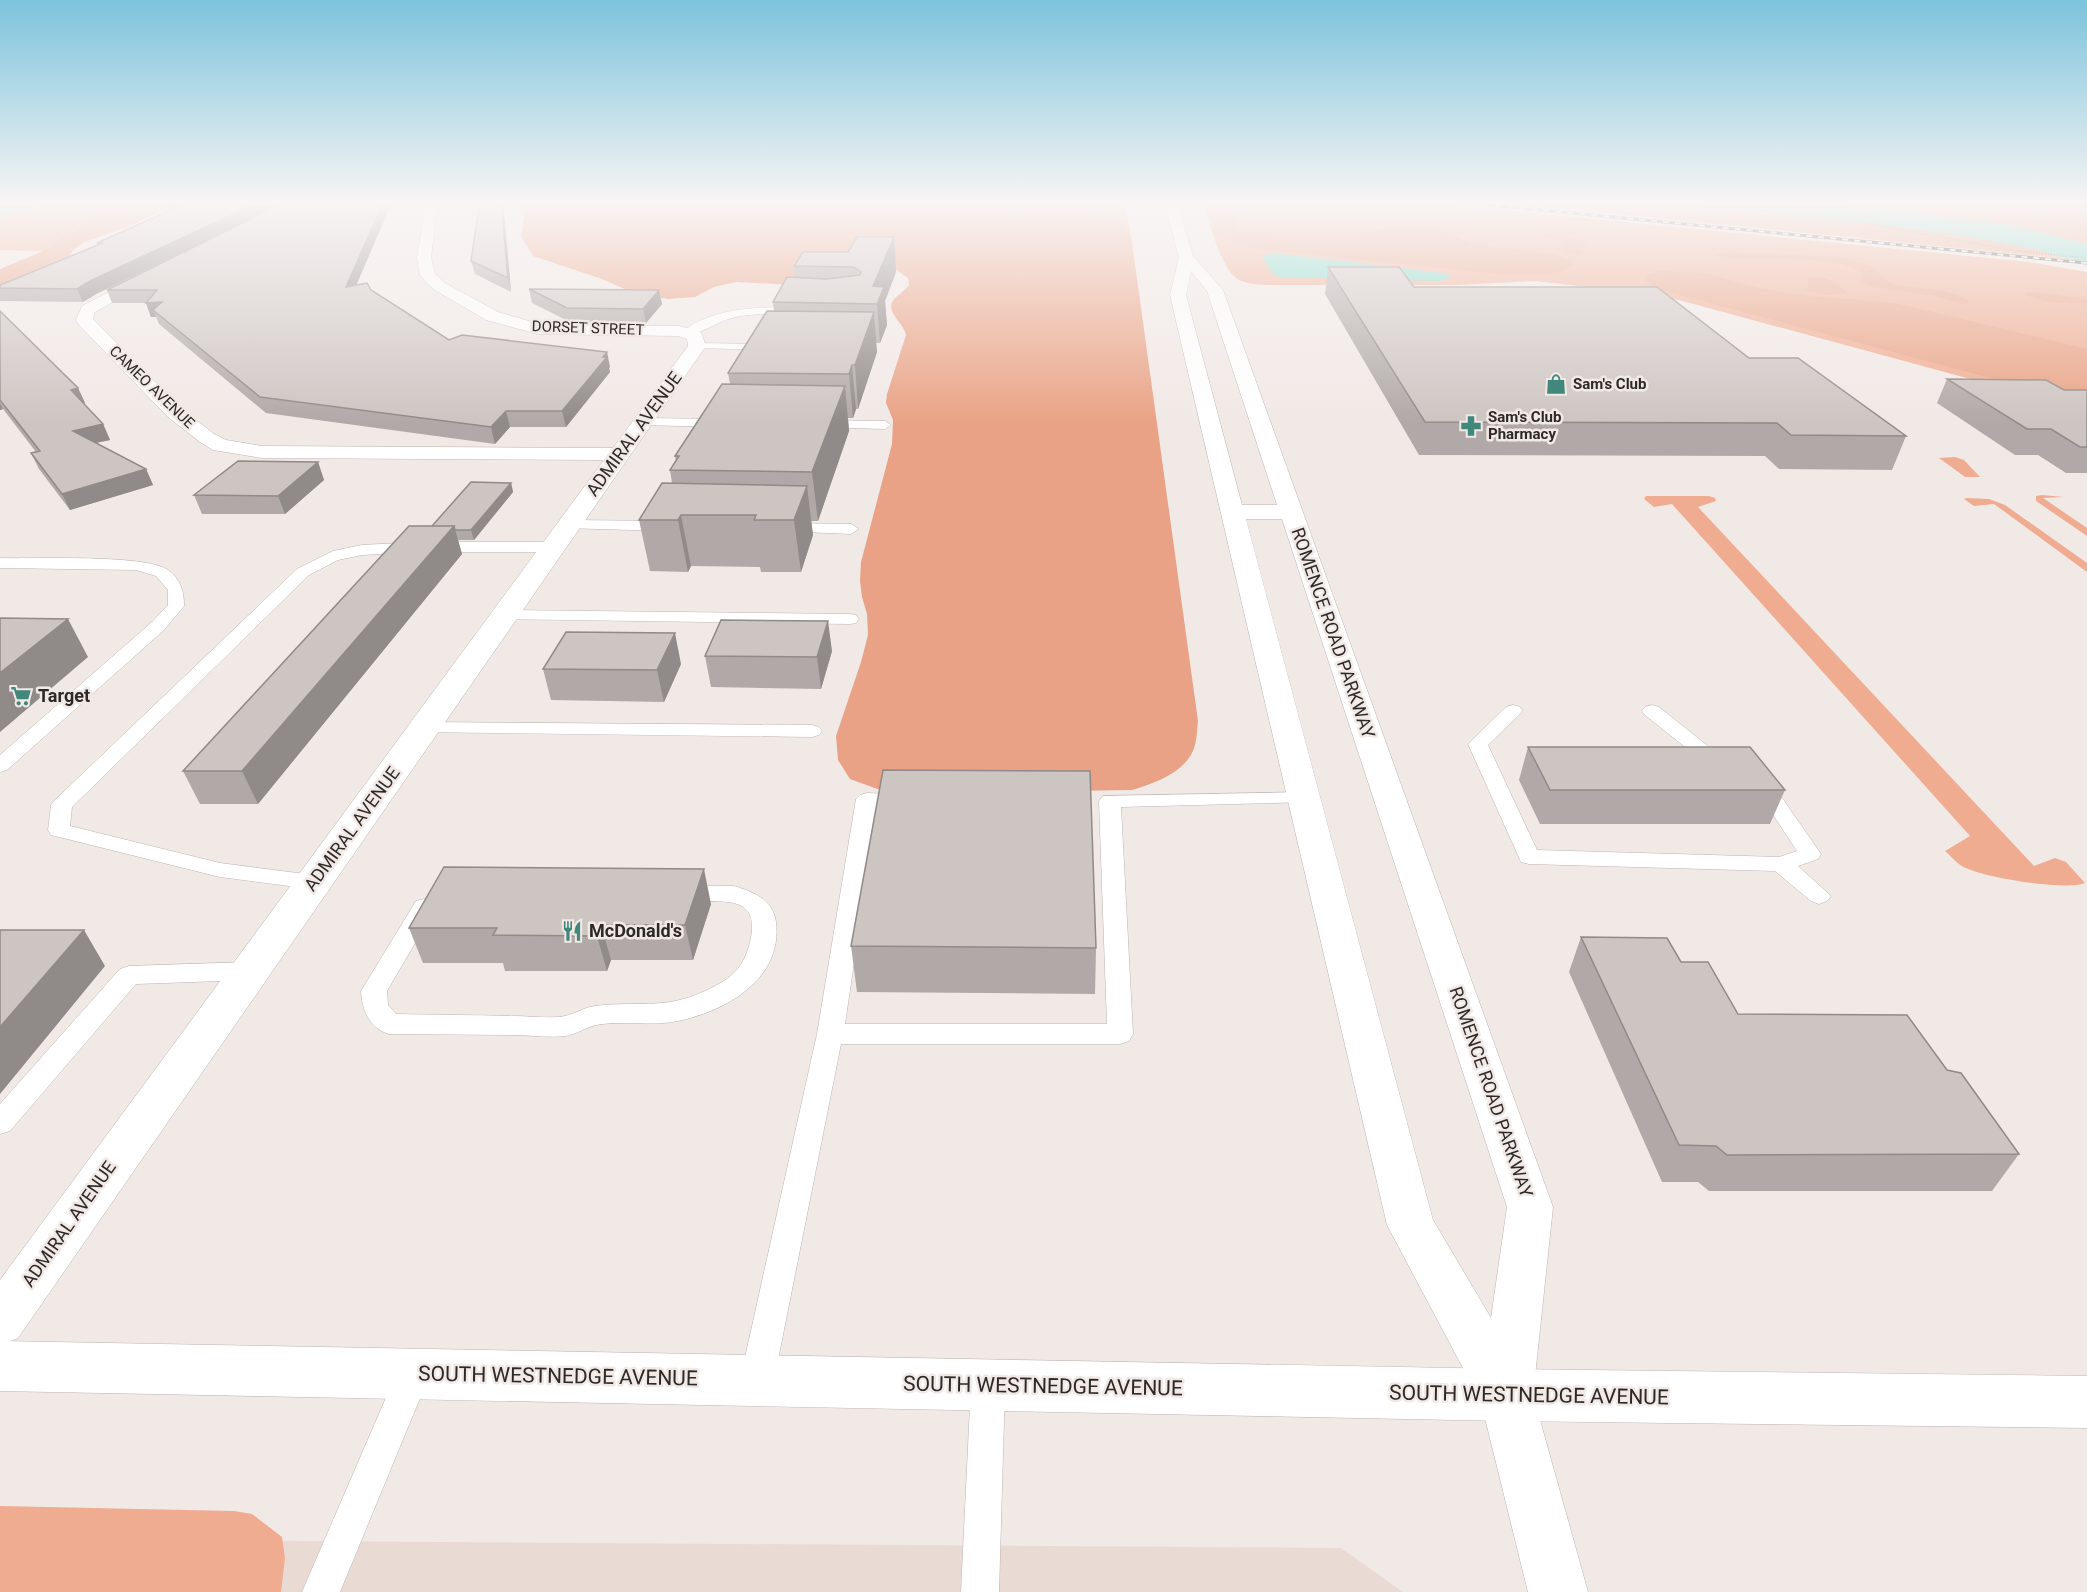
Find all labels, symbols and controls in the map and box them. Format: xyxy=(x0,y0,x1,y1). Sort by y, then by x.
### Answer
street label: DORSET STREET xyxy=(531,317,645,339)
street label: CAMEO AVENUE xyxy=(106,342,199,432)
street label: ADMIRAL AVENUE xyxy=(581,367,686,500)
shop icon: Sam's Club xyxy=(1544,372,1568,396)
place label: Sam's Club xyxy=(1573,375,1646,393)
place label: Sam's Club Pharmacy xyxy=(1488,408,1561,443)
pharmacy icon: Sam's Club Pharmacy xyxy=(1459,414,1483,438)
street label: ROMENCE ROAD PARKWAY xyxy=(1287,525,1380,741)
supermarket icon: Target xyxy=(9,684,33,708)
place label: Target xyxy=(38,685,90,706)
street label: ADMIRAL AVENUE xyxy=(299,762,404,895)
restaurant icon: McDonald's xyxy=(560,919,584,943)
place label: McDonald's xyxy=(589,920,682,941)
street label: ROMENCE ROAD PARKWAY xyxy=(1445,984,1538,1200)
street label: ADMIRAL AVENUE xyxy=(17,1157,120,1291)
street label: SOUTH WESTNEDGE AVENUE xyxy=(418,1362,698,1390)
street label: SOUTH WESTNEDGE AVENUE xyxy=(903,1372,1183,1400)
street label: SOUTH WESTNEDGE AVENUE xyxy=(1389,1381,1669,1409)

